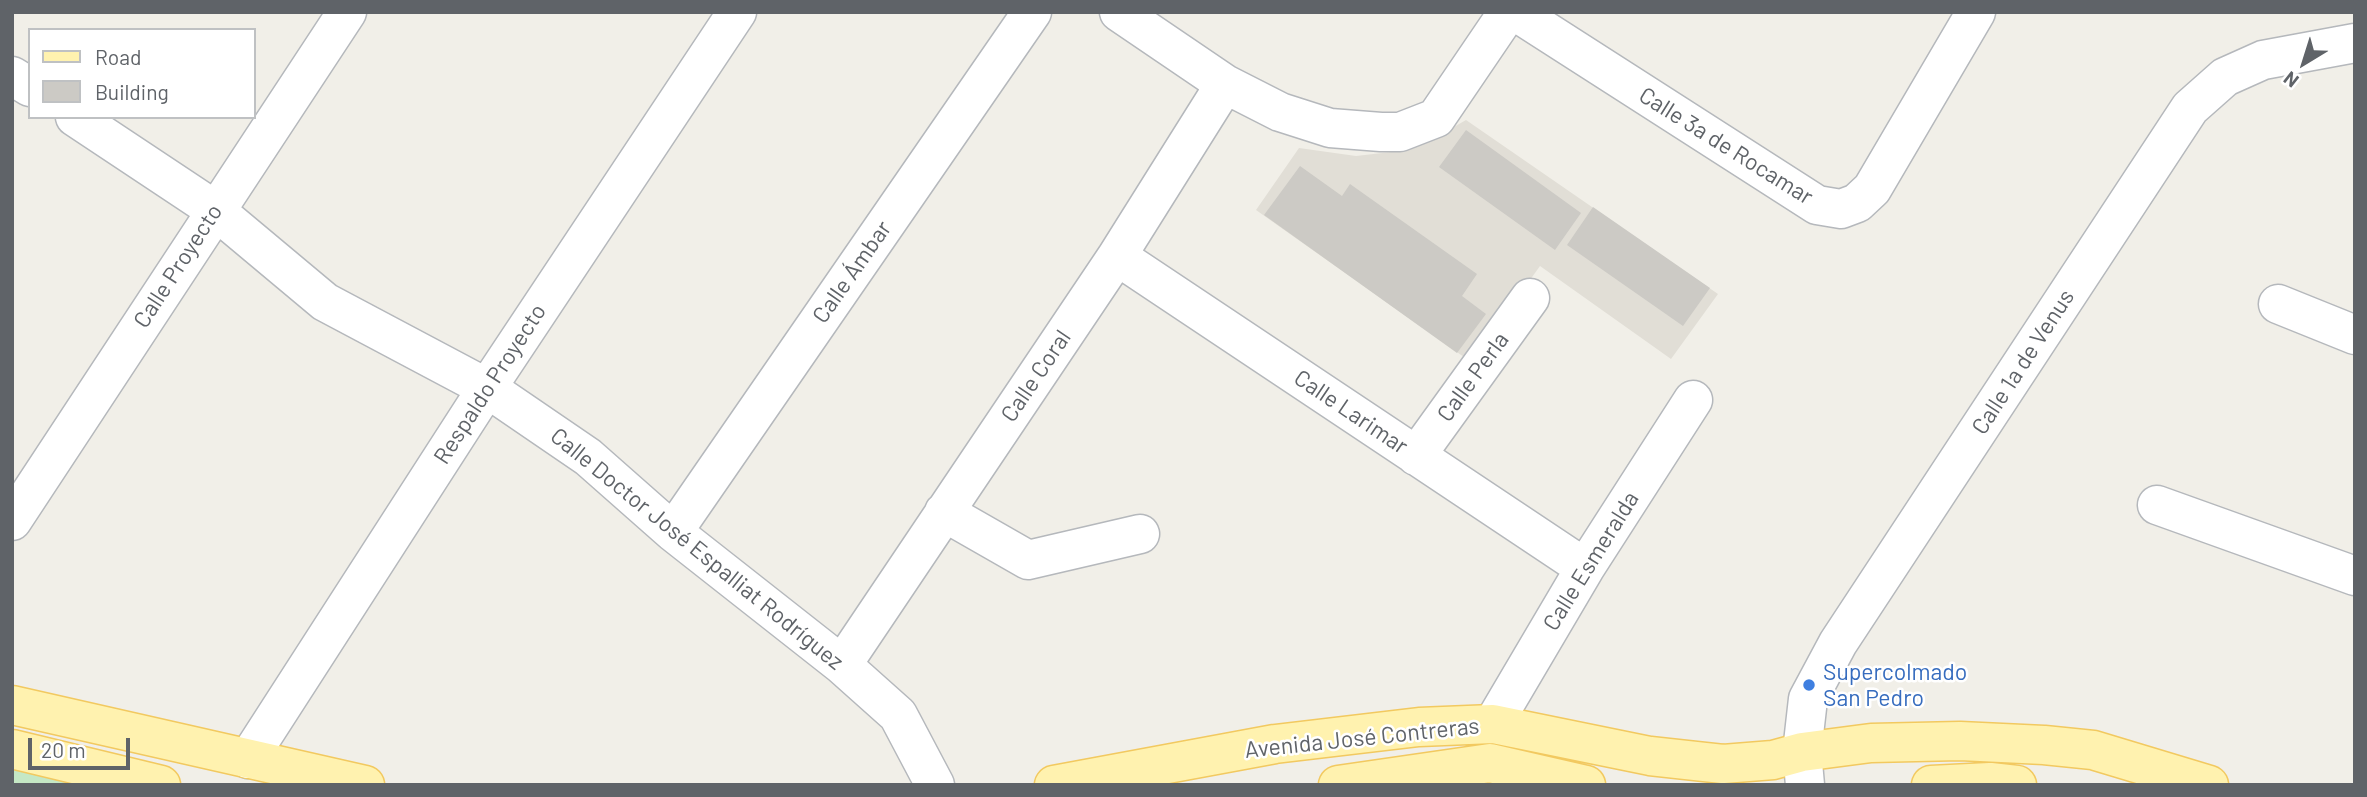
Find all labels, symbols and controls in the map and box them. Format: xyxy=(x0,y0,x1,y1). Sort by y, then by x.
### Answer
legend xyxy=(28,28,256,119)
north arrow xyxy=(2269,28,2339,98)
text: Road xyxy=(95,44,141,69)
text: N xyxy=(2279,67,2303,93)
text: Building xyxy=(95,79,169,104)
street label: Calle 3a de Rocamar xyxy=(1634,81,1818,211)
street label: Calle Proyecto xyxy=(128,199,228,333)
street label: Calle Ámbar xyxy=(807,215,897,329)
street label: Calle 1a de Venus xyxy=(1966,284,2080,440)
street label: Respaldo Proyecto xyxy=(428,299,552,469)
street label: Calle Coral xyxy=(995,325,1077,427)
street label: Calle Perla xyxy=(1431,327,1515,427)
street label: Calle Larimar xyxy=(1289,364,1413,460)
street label: Calle Doctor José Espalliat Rodríguez xyxy=(545,422,849,676)
street label: Calle Esmeralda xyxy=(1537,486,1645,636)
place label: Supercolmado San Pedro xyxy=(1823,658,1967,712)
marker: Supercolmado San Pedro xyxy=(1801,677,1817,693)
street label: Avenida José Contreras xyxy=(1243,712,1481,764)
scale bar xyxy=(32,724,133,768)
text: 20 m xyxy=(41,737,86,762)

